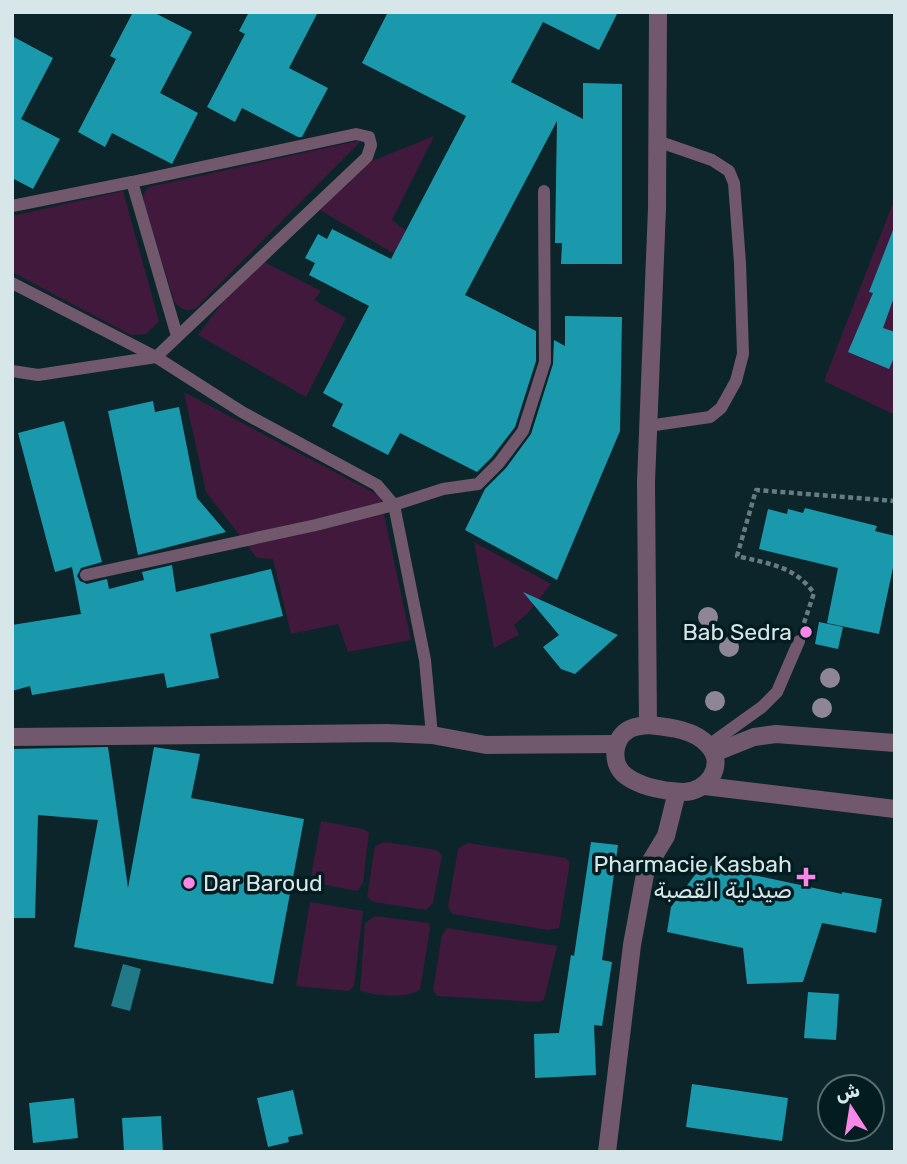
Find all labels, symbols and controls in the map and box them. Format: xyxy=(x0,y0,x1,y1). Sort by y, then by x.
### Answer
place label: Bab Sedra xyxy=(683,618,792,646)
marker: Bab Sedra xyxy=(798,624,814,640)
place label: Pharmacie Kasbah صيدلية القصبة xyxy=(593,850,792,904)
place label: Dar Baroud xyxy=(203,869,323,897)
marker: Pharmacie Kasbah صيدلية القصبة xyxy=(798,869,814,885)
marker: Dar Baroud xyxy=(181,875,197,891)
north arrow xyxy=(816,1073,886,1143)
text: ش xyxy=(833,1078,862,1106)

